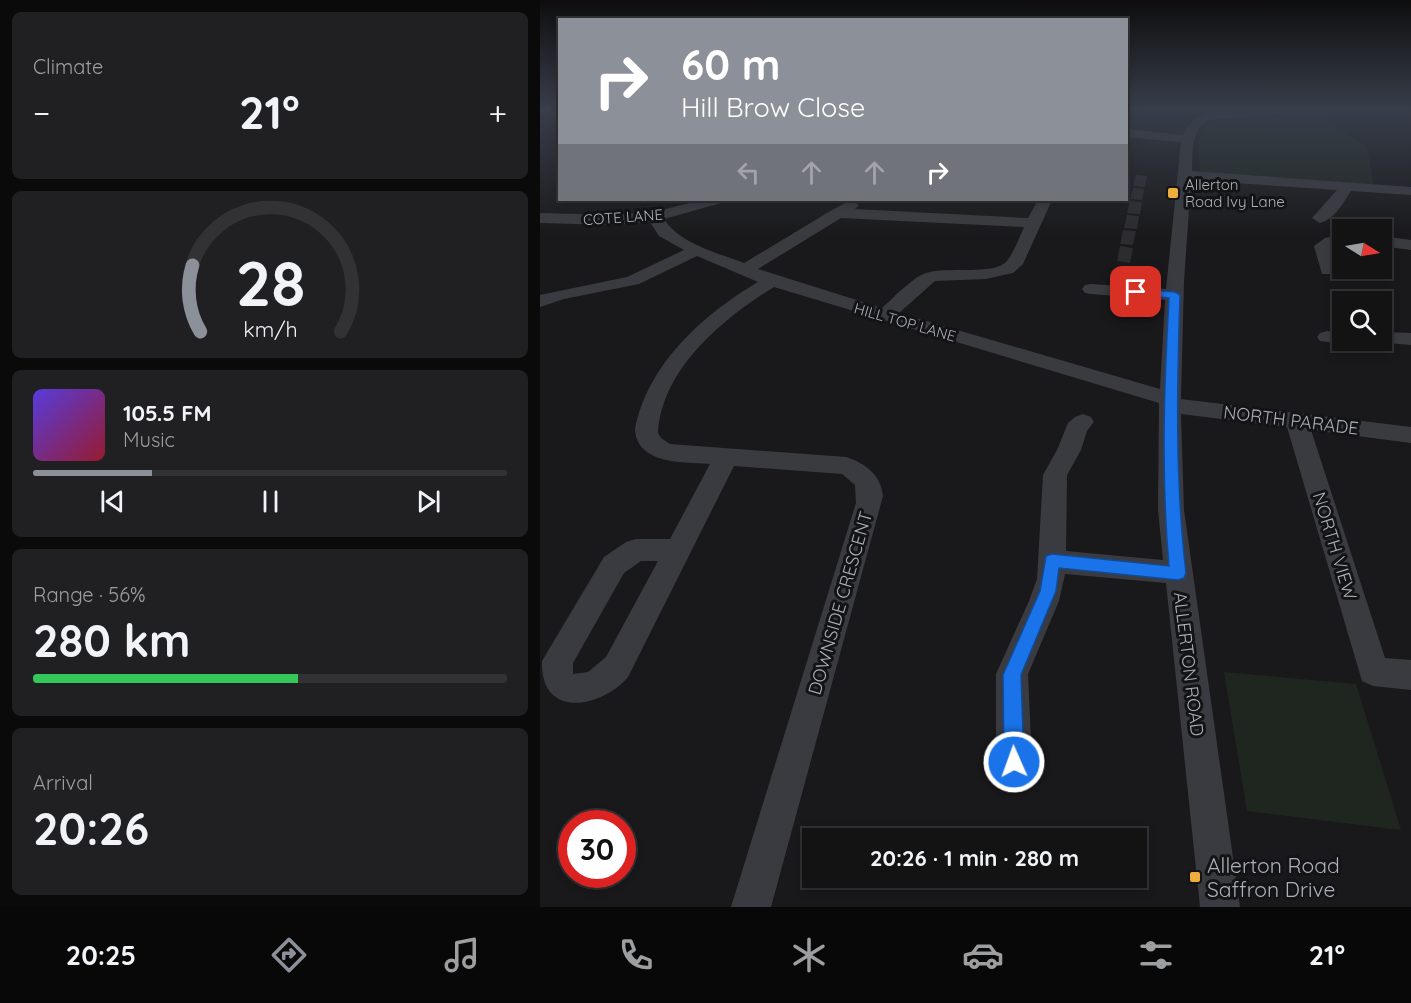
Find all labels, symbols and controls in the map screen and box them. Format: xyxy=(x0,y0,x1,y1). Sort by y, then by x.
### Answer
text: 60 m xyxy=(681,38,781,91)
icon: right xyxy=(582,42,660,120)
text: Climate xyxy=(33,54,103,79)
text: 21° xyxy=(239,84,300,140)
text: Hill Brow Close xyxy=(681,90,865,124)
text: − xyxy=(33,92,50,133)
text: + xyxy=(488,92,507,133)
icon: left xyxy=(732,156,765,189)
icon: ahead xyxy=(795,156,828,189)
icon: ahead xyxy=(858,156,891,189)
icon: right xyxy=(921,156,954,189)
place label: Allerton Road Ivy Lane xyxy=(1185,175,1285,211)
marker: Allerton Road Ivy Lane xyxy=(1166,186,1180,200)
street label: COTE LANE xyxy=(583,205,663,229)
north arrow xyxy=(1332,219,1392,279)
map controls xyxy=(1332,219,1392,351)
text: 28 xyxy=(235,244,305,322)
pin xyxy=(1110,266,1161,317)
icon: arrive xyxy=(1119,275,1152,308)
button: search xyxy=(1332,291,1392,351)
street label: HILL TOP LANE xyxy=(852,298,958,346)
text: km/h xyxy=(243,316,297,342)
text: 105.5 FM xyxy=(123,399,212,427)
street label: NORTH PARADE xyxy=(1222,400,1360,440)
text: Music xyxy=(123,427,175,452)
icon: previous xyxy=(96,485,129,518)
icon: pause xyxy=(254,485,287,518)
icon: next xyxy=(412,485,445,518)
street label: NORTH VIEW xyxy=(1308,489,1362,603)
street label: DOWNSIDE CRESCENT xyxy=(803,508,877,697)
text: Range · 56% xyxy=(33,582,146,607)
street label: ALLERTON ROAD xyxy=(1169,590,1209,738)
text: 280 km xyxy=(33,612,191,668)
position arrow xyxy=(982,730,1046,794)
text: Arrival xyxy=(33,770,93,795)
text: 20:26 xyxy=(33,800,149,856)
speed limit sign: 30 xyxy=(558,810,636,888)
text: 20:26 · 1 min · 280 m xyxy=(870,844,1079,872)
place label: Allerton Road Saffron Drive xyxy=(1207,852,1340,902)
marker: Allerton Road Saffron Drive xyxy=(1188,870,1202,884)
icon: directions xyxy=(268,934,310,976)
icon: music xyxy=(441,934,483,976)
icon: phone xyxy=(615,934,657,976)
icon: climate xyxy=(788,934,830,976)
icon: car xyxy=(962,934,1004,976)
icon: filters xyxy=(1135,934,1177,976)
text: 20:25 xyxy=(66,938,136,972)
text: 21° xyxy=(1309,938,1345,972)

